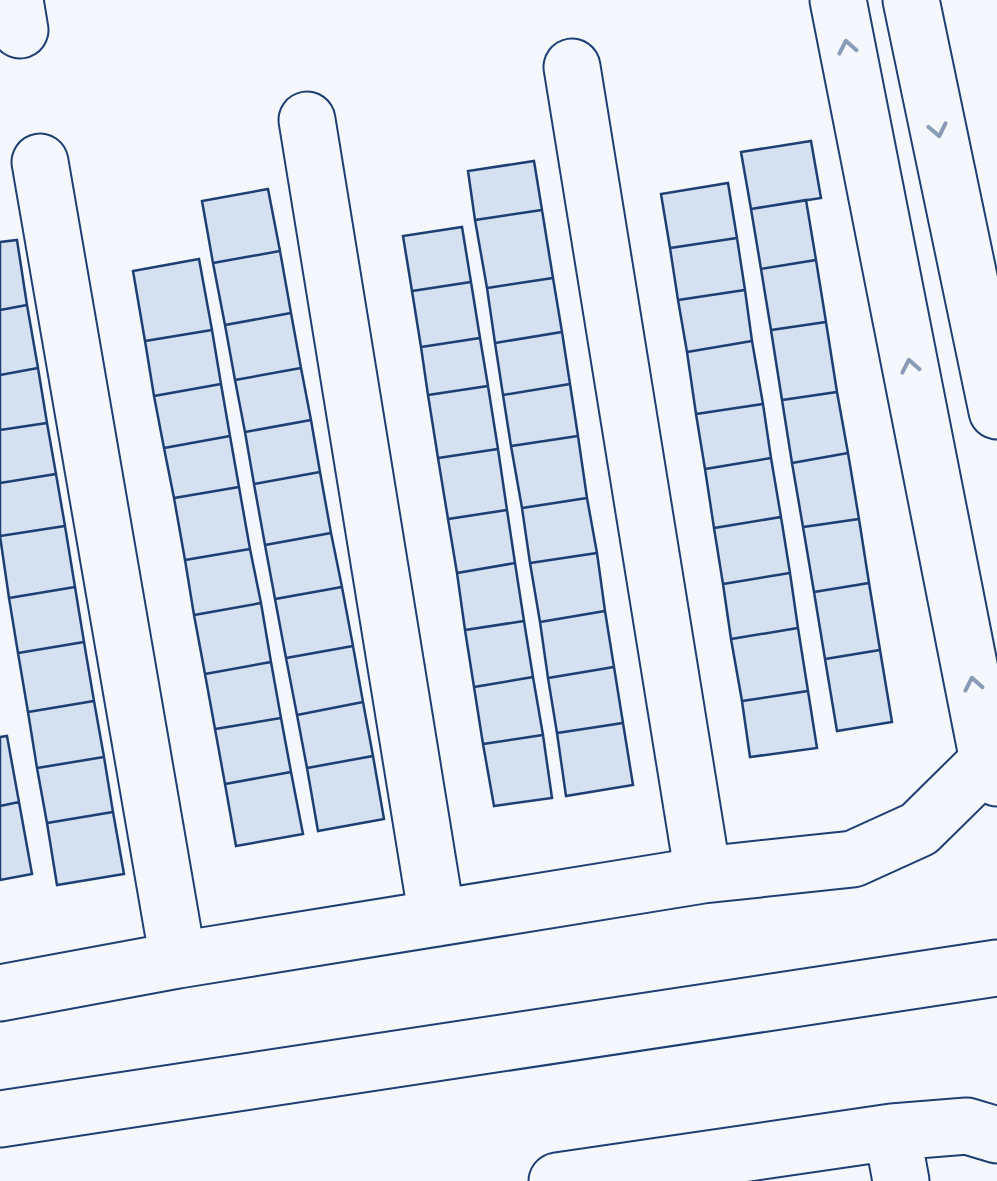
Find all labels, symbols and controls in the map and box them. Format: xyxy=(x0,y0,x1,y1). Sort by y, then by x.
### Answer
one-way arrow xyxy=(838,39,859,56)
one-way arrow xyxy=(926,121,947,138)
one-way arrow xyxy=(901,357,922,374)
one-way arrow xyxy=(964,676,985,693)

